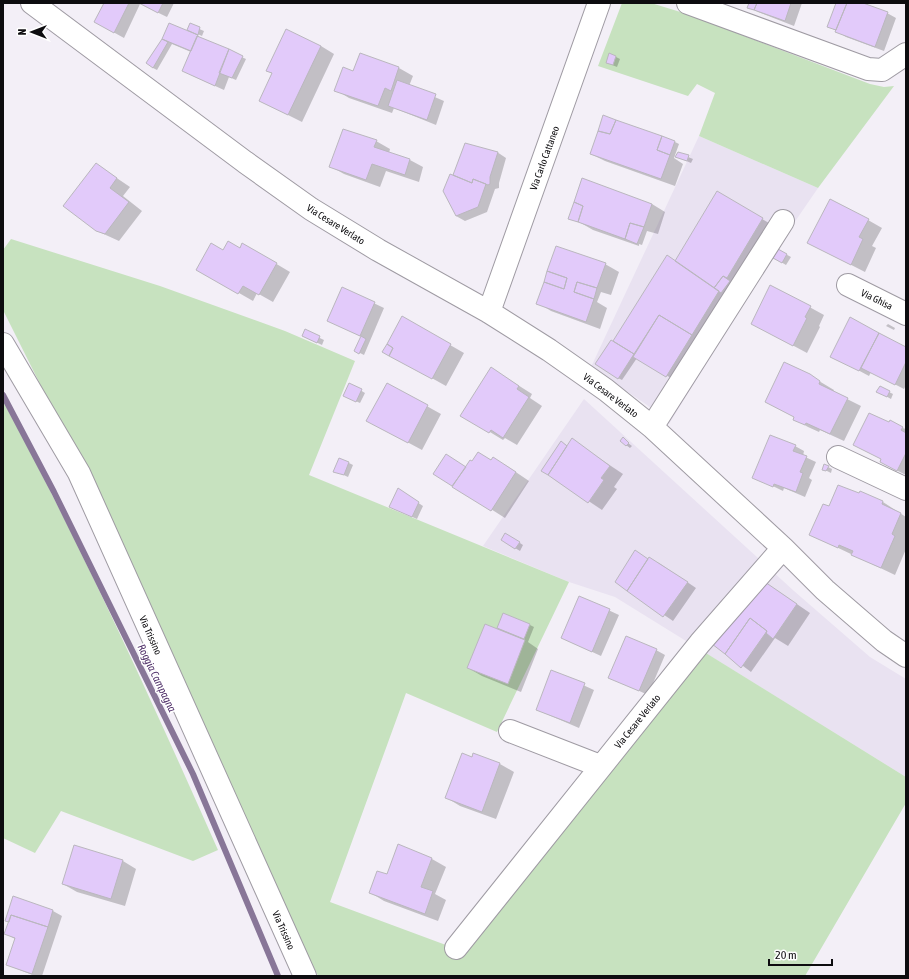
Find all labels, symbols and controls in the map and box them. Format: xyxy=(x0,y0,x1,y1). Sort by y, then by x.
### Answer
north arrow xyxy=(12,12,52,52)
text: N xyxy=(16,29,28,35)
street label: Via Carlo Cattaneo xyxy=(528,124,561,192)
street label: Via Cesare Verlato xyxy=(305,202,367,247)
street label: Via Ghisa xyxy=(859,287,895,312)
street label: Via Cesare Verlato xyxy=(581,371,641,420)
street label: Via Trissino xyxy=(137,614,164,657)
water label: Roggia Campagna xyxy=(135,642,179,714)
street label: Via Cesare Verlato xyxy=(612,692,663,750)
street label: Via Trissino xyxy=(270,909,297,952)
scale bar xyxy=(769,941,832,967)
text: 20 m xyxy=(775,948,797,962)

